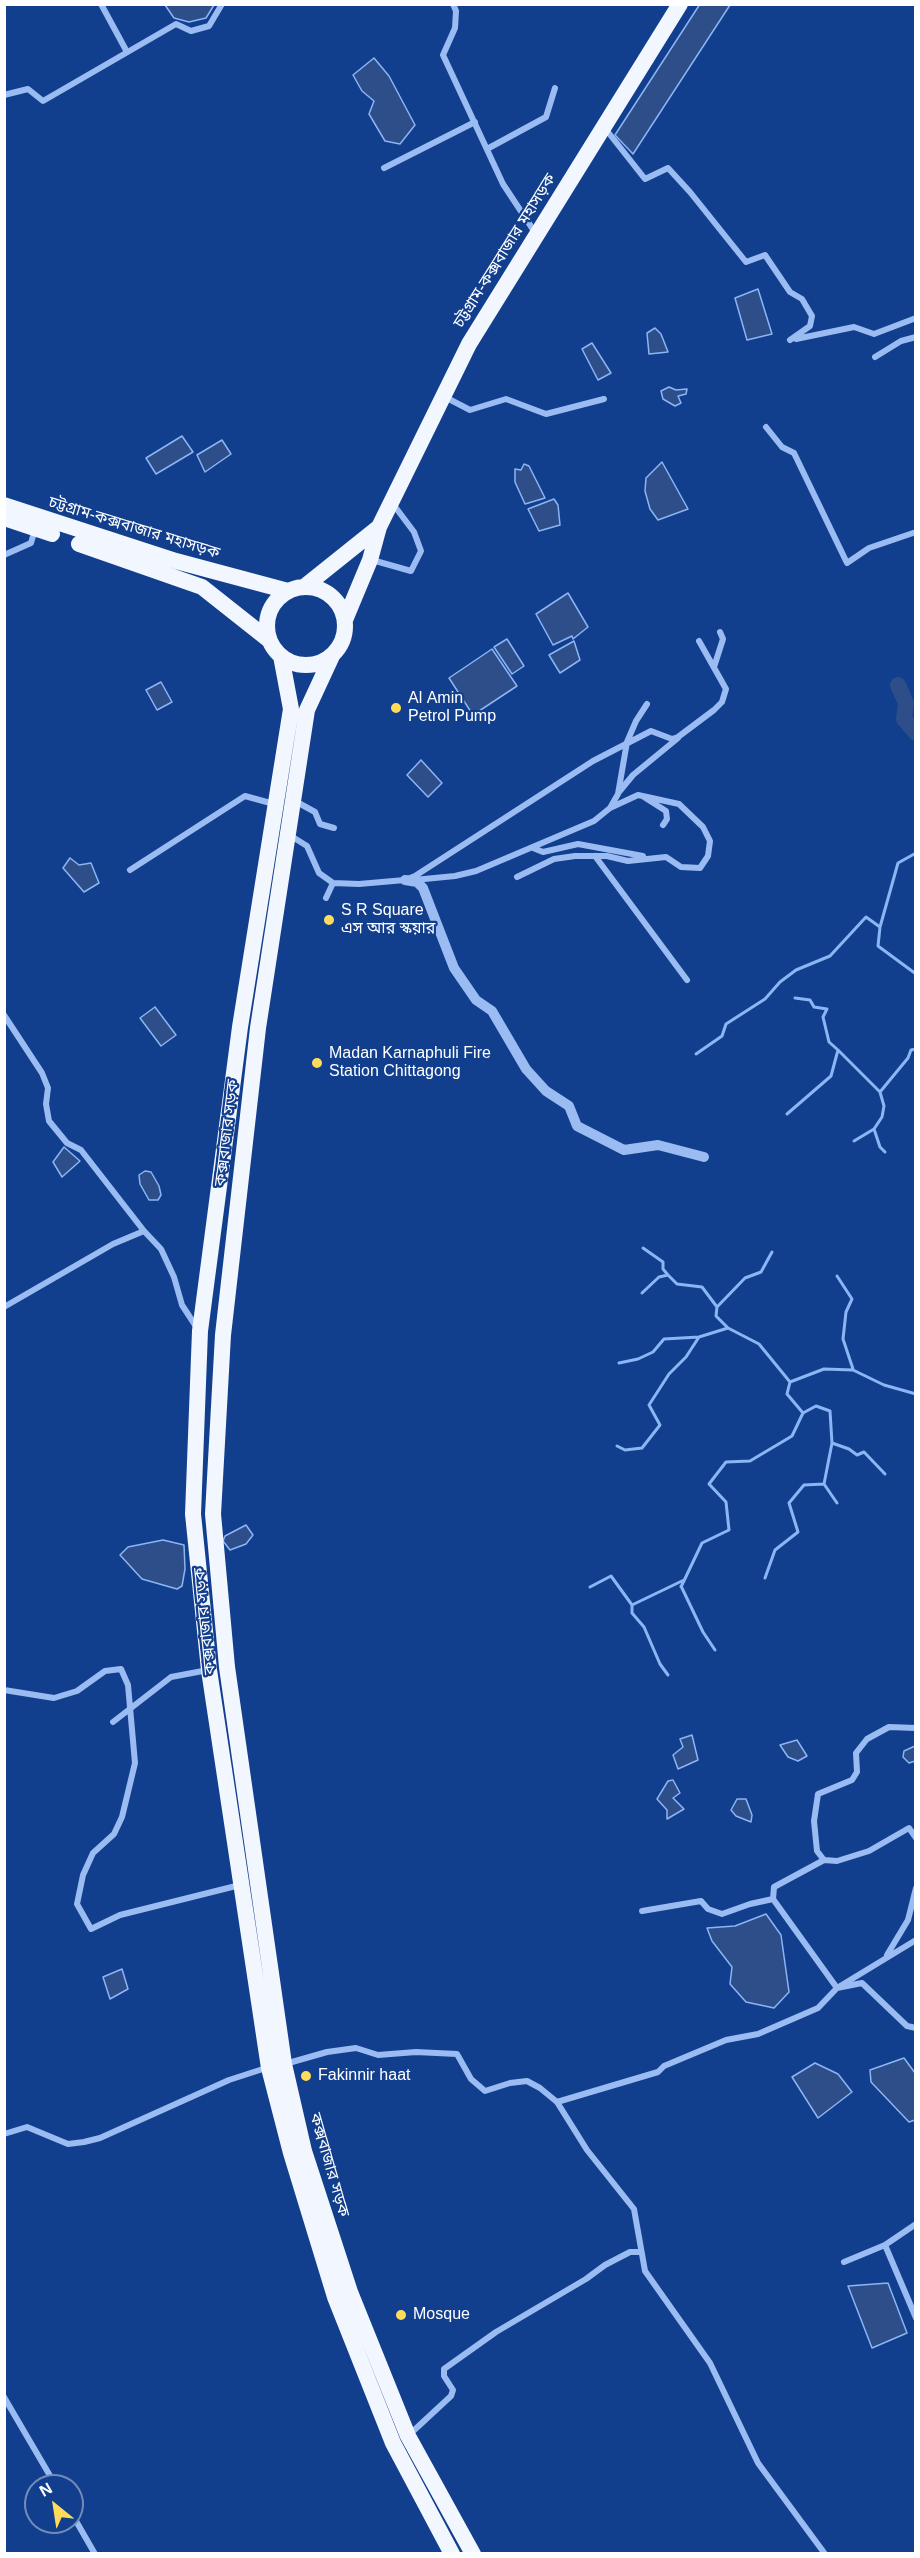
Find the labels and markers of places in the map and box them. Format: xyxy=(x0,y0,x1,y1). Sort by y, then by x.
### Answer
place label: Al Amin Petrol Pump xyxy=(408,689,496,727)
marker: Al Amin Petrol Pump xyxy=(389,701,403,715)
place label: S R Square এস আর স্কয়ার xyxy=(341,901,435,939)
marker: S R Square এস আর স্কয়ার xyxy=(322,913,336,927)
place label: Madan Karnaphuli Fire Station Chittagong xyxy=(329,1044,491,1082)
marker: Madan Karnaphuli Fire Station Chittagong xyxy=(310,1056,324,1070)
place label: Fakinnir haat xyxy=(318,2066,410,2086)
marker: Fakinnir haat xyxy=(299,2069,313,2083)
place label: Mosque xyxy=(413,2305,470,2325)
marker: Mosque xyxy=(394,2308,408,2322)

